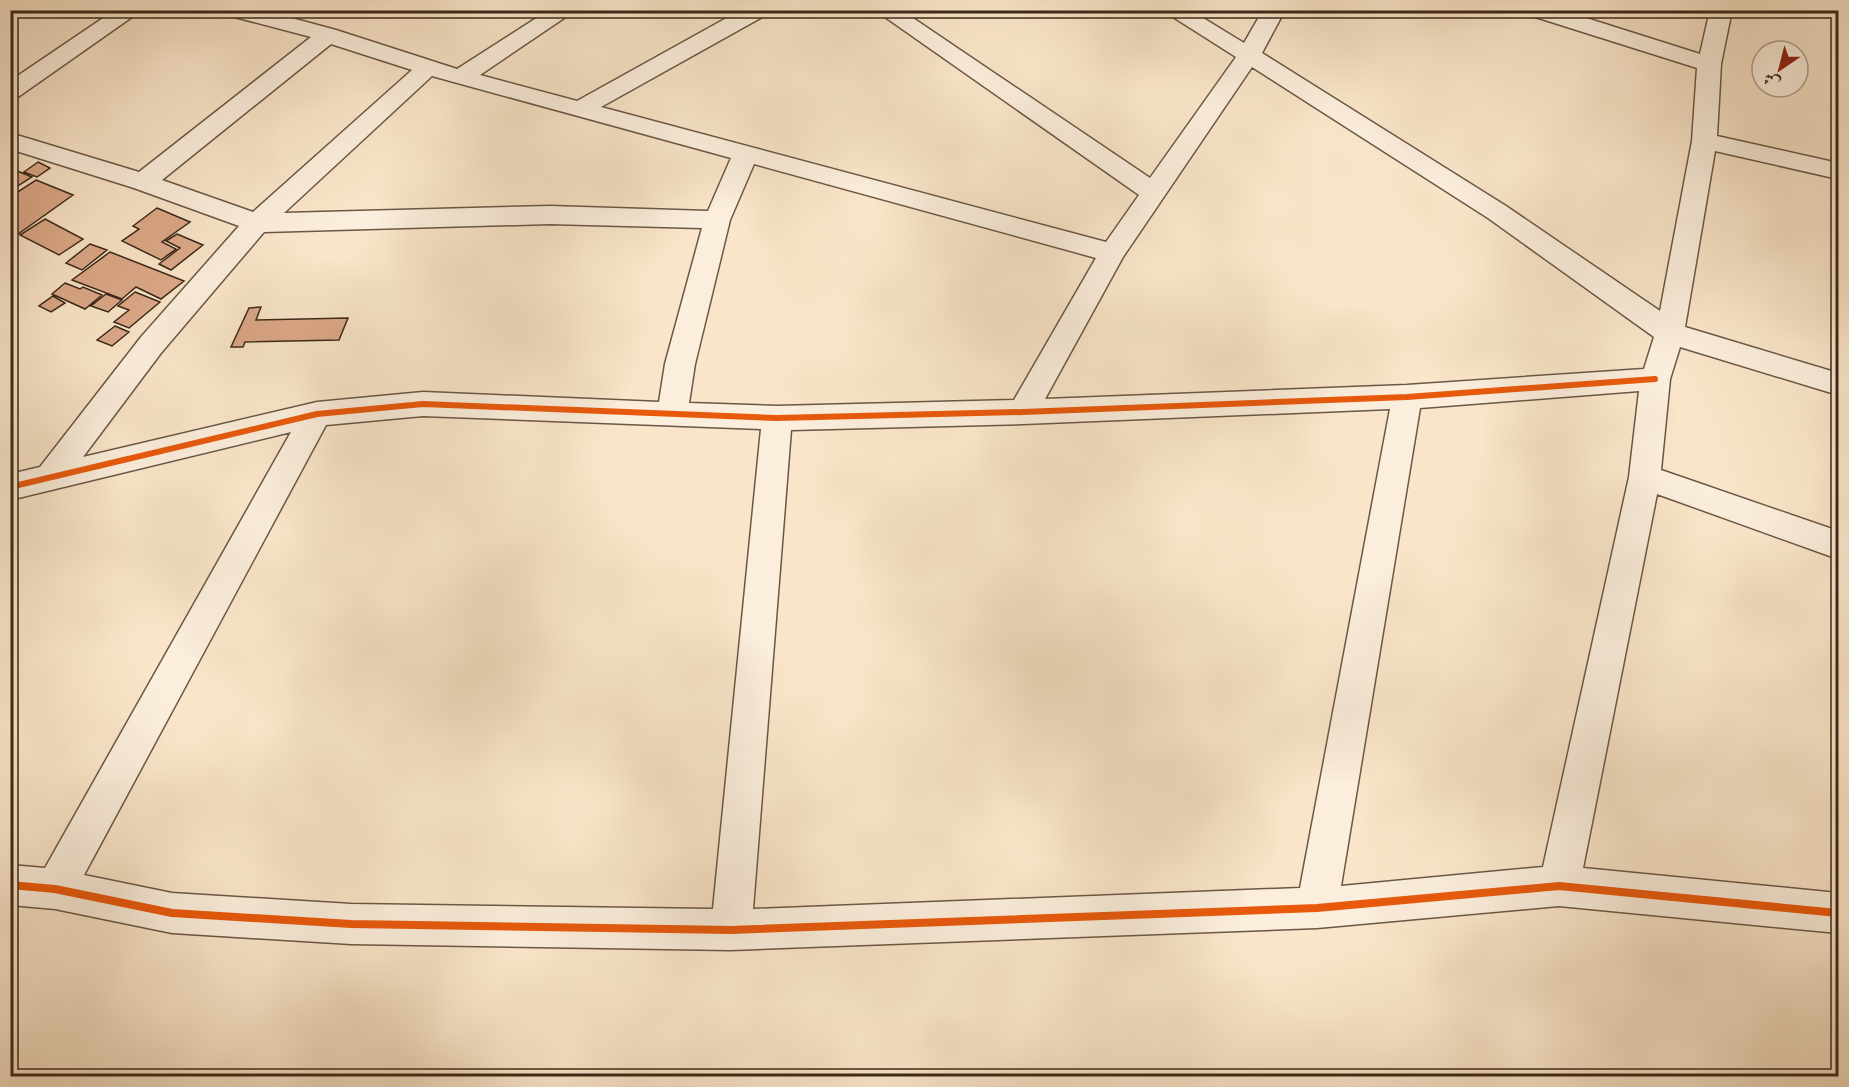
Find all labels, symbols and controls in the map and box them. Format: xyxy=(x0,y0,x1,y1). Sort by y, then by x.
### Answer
north arrow xyxy=(1750,39,1810,99)
text: ش xyxy=(1760,69,1784,93)

